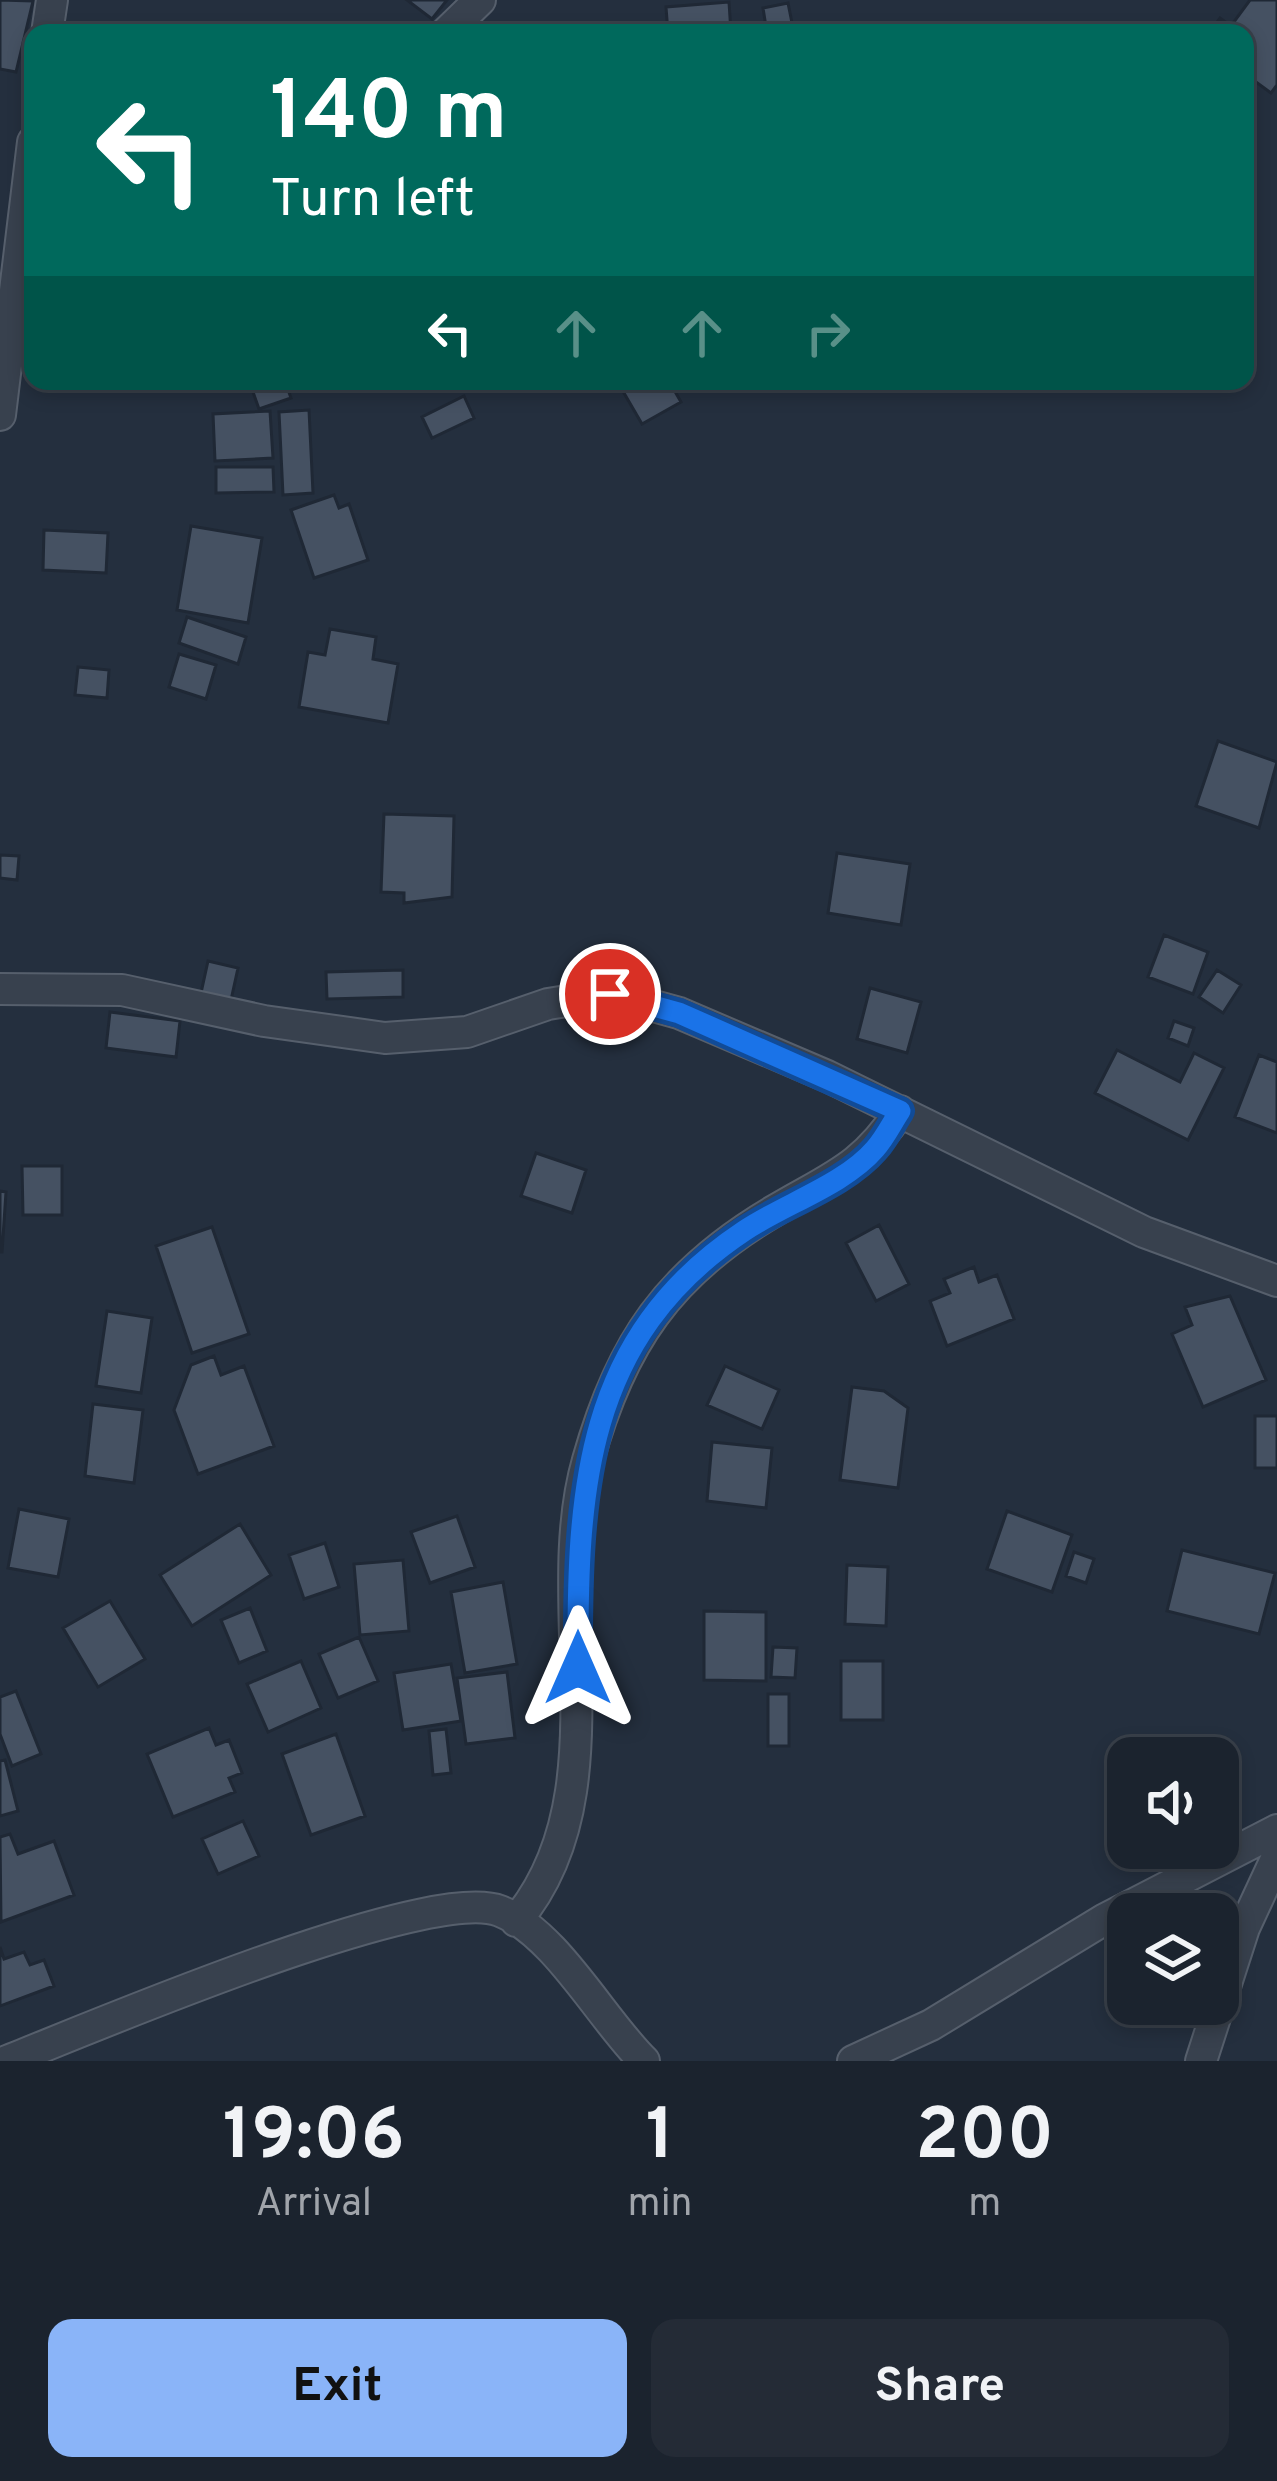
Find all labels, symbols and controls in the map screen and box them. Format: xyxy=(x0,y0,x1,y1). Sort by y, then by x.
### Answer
text: 140 m xyxy=(270,63,507,169)
icon: left xyxy=(72,72,228,228)
text: Turn left xyxy=(270,167,475,236)
icon: left xyxy=(417,300,483,366)
icon: ahead xyxy=(543,300,609,366)
icon: ahead xyxy=(669,300,735,366)
icon: right xyxy=(795,300,861,366)
pin xyxy=(559,943,661,1045)
icon: arrive xyxy=(577,961,643,1027)
position arrow xyxy=(515,1605,641,1731)
map controls xyxy=(1107,1737,1239,2025)
button: sound xyxy=(1107,1737,1239,1869)
button: layers xyxy=(1107,1893,1239,2025)
text: 19:06 xyxy=(223,2093,405,2185)
text: 1 xyxy=(646,2093,674,2185)
text: 200 xyxy=(915,2093,1054,2185)
text: Arrival xyxy=(256,2181,372,2230)
text: min xyxy=(628,2181,693,2230)
text: m xyxy=(968,2181,1001,2230)
button: Exit xyxy=(48,2319,627,2457)
button: Share xyxy=(651,2319,1229,2457)

